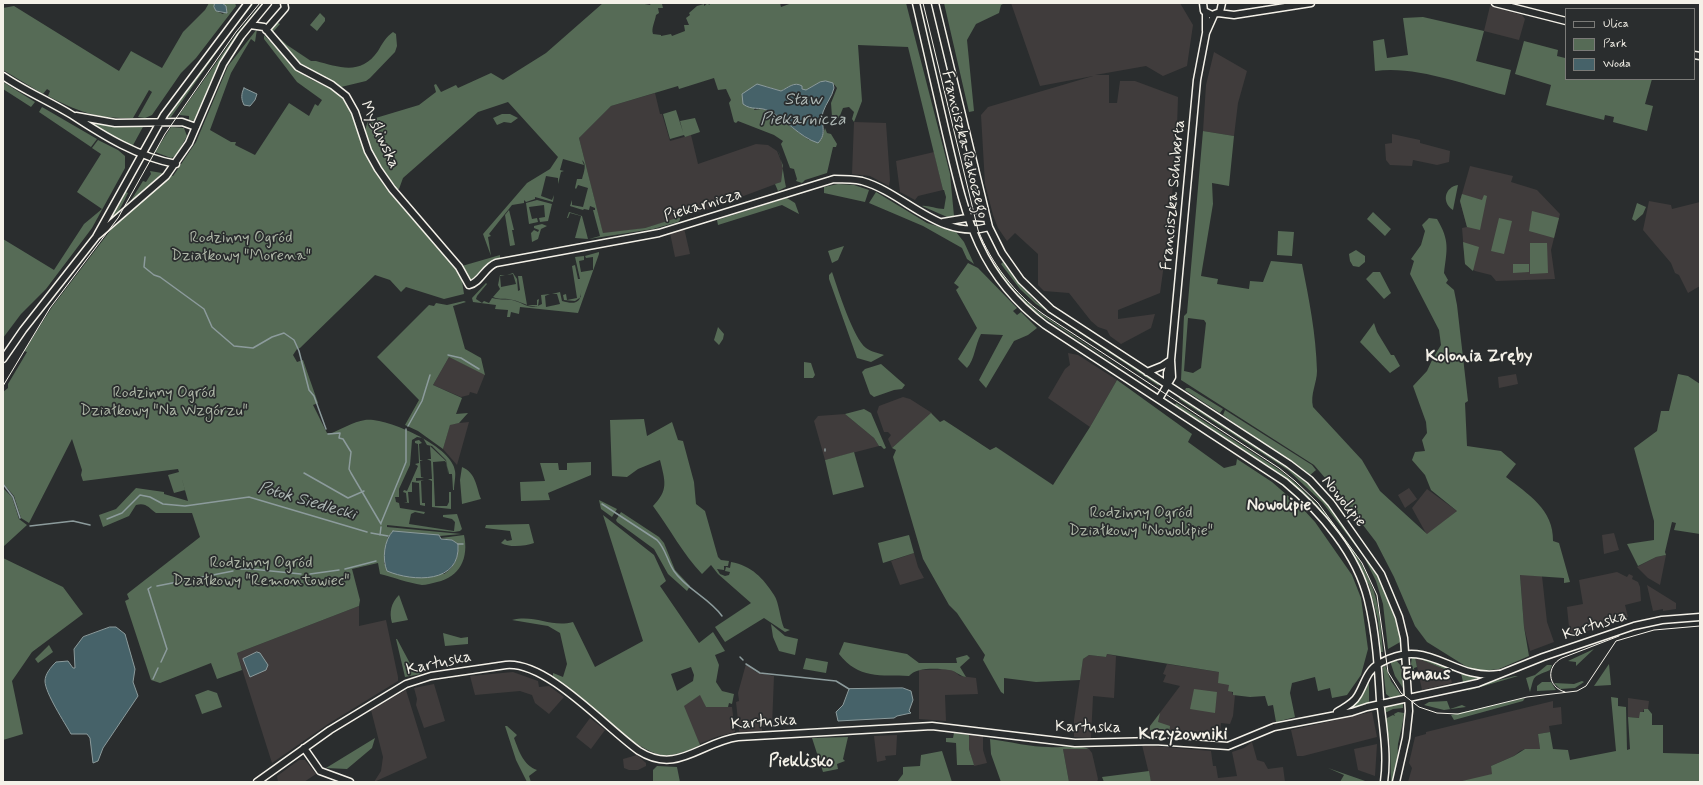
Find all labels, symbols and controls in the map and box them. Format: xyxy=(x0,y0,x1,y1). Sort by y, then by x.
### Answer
legend xyxy=(1565,8,1695,80)
text: Ulica xyxy=(1603,16,1629,32)
text: Park xyxy=(1603,36,1627,52)
text: Woda xyxy=(1603,56,1631,72)
street label: Franciszka Rakoczego xyxy=(936,69,992,221)
water label: Staw Piekarnicza xyxy=(760,90,846,130)
street label: Myśliwska xyxy=(355,98,403,172)
street label: Franciszka Schuberta xyxy=(1158,119,1190,271)
street label: Piekarnicza xyxy=(662,185,744,227)
park label: Rodzinny Ogród Działkowy "Morena" xyxy=(171,229,311,267)
district label: Kolonia Zręby xyxy=(1426,347,1532,367)
park label: Rodzinny Ogród Działkowy "Na Wzgórzu" xyxy=(80,384,248,422)
street label: Nowolipie xyxy=(1316,472,1370,532)
water label: Potok Siedlecki xyxy=(256,478,358,526)
district label: Nowolipie xyxy=(1247,496,1311,516)
park label: Rodzinny Ogród Działkowy "Nowolipie" xyxy=(1069,504,1213,542)
park label: Rodzinny Ogród Działkowy "Remontowiec" xyxy=(172,554,350,592)
street label: Kartuska xyxy=(1561,607,1629,645)
street label: Kartuska xyxy=(405,648,473,680)
district label: Emaus xyxy=(1401,665,1451,685)
street label: Kartuska xyxy=(730,711,798,735)
street label: Kartuska xyxy=(1055,718,1121,738)
district label: Krzyżowniki xyxy=(1139,725,1227,745)
district label: Pieklisko xyxy=(769,752,833,772)

